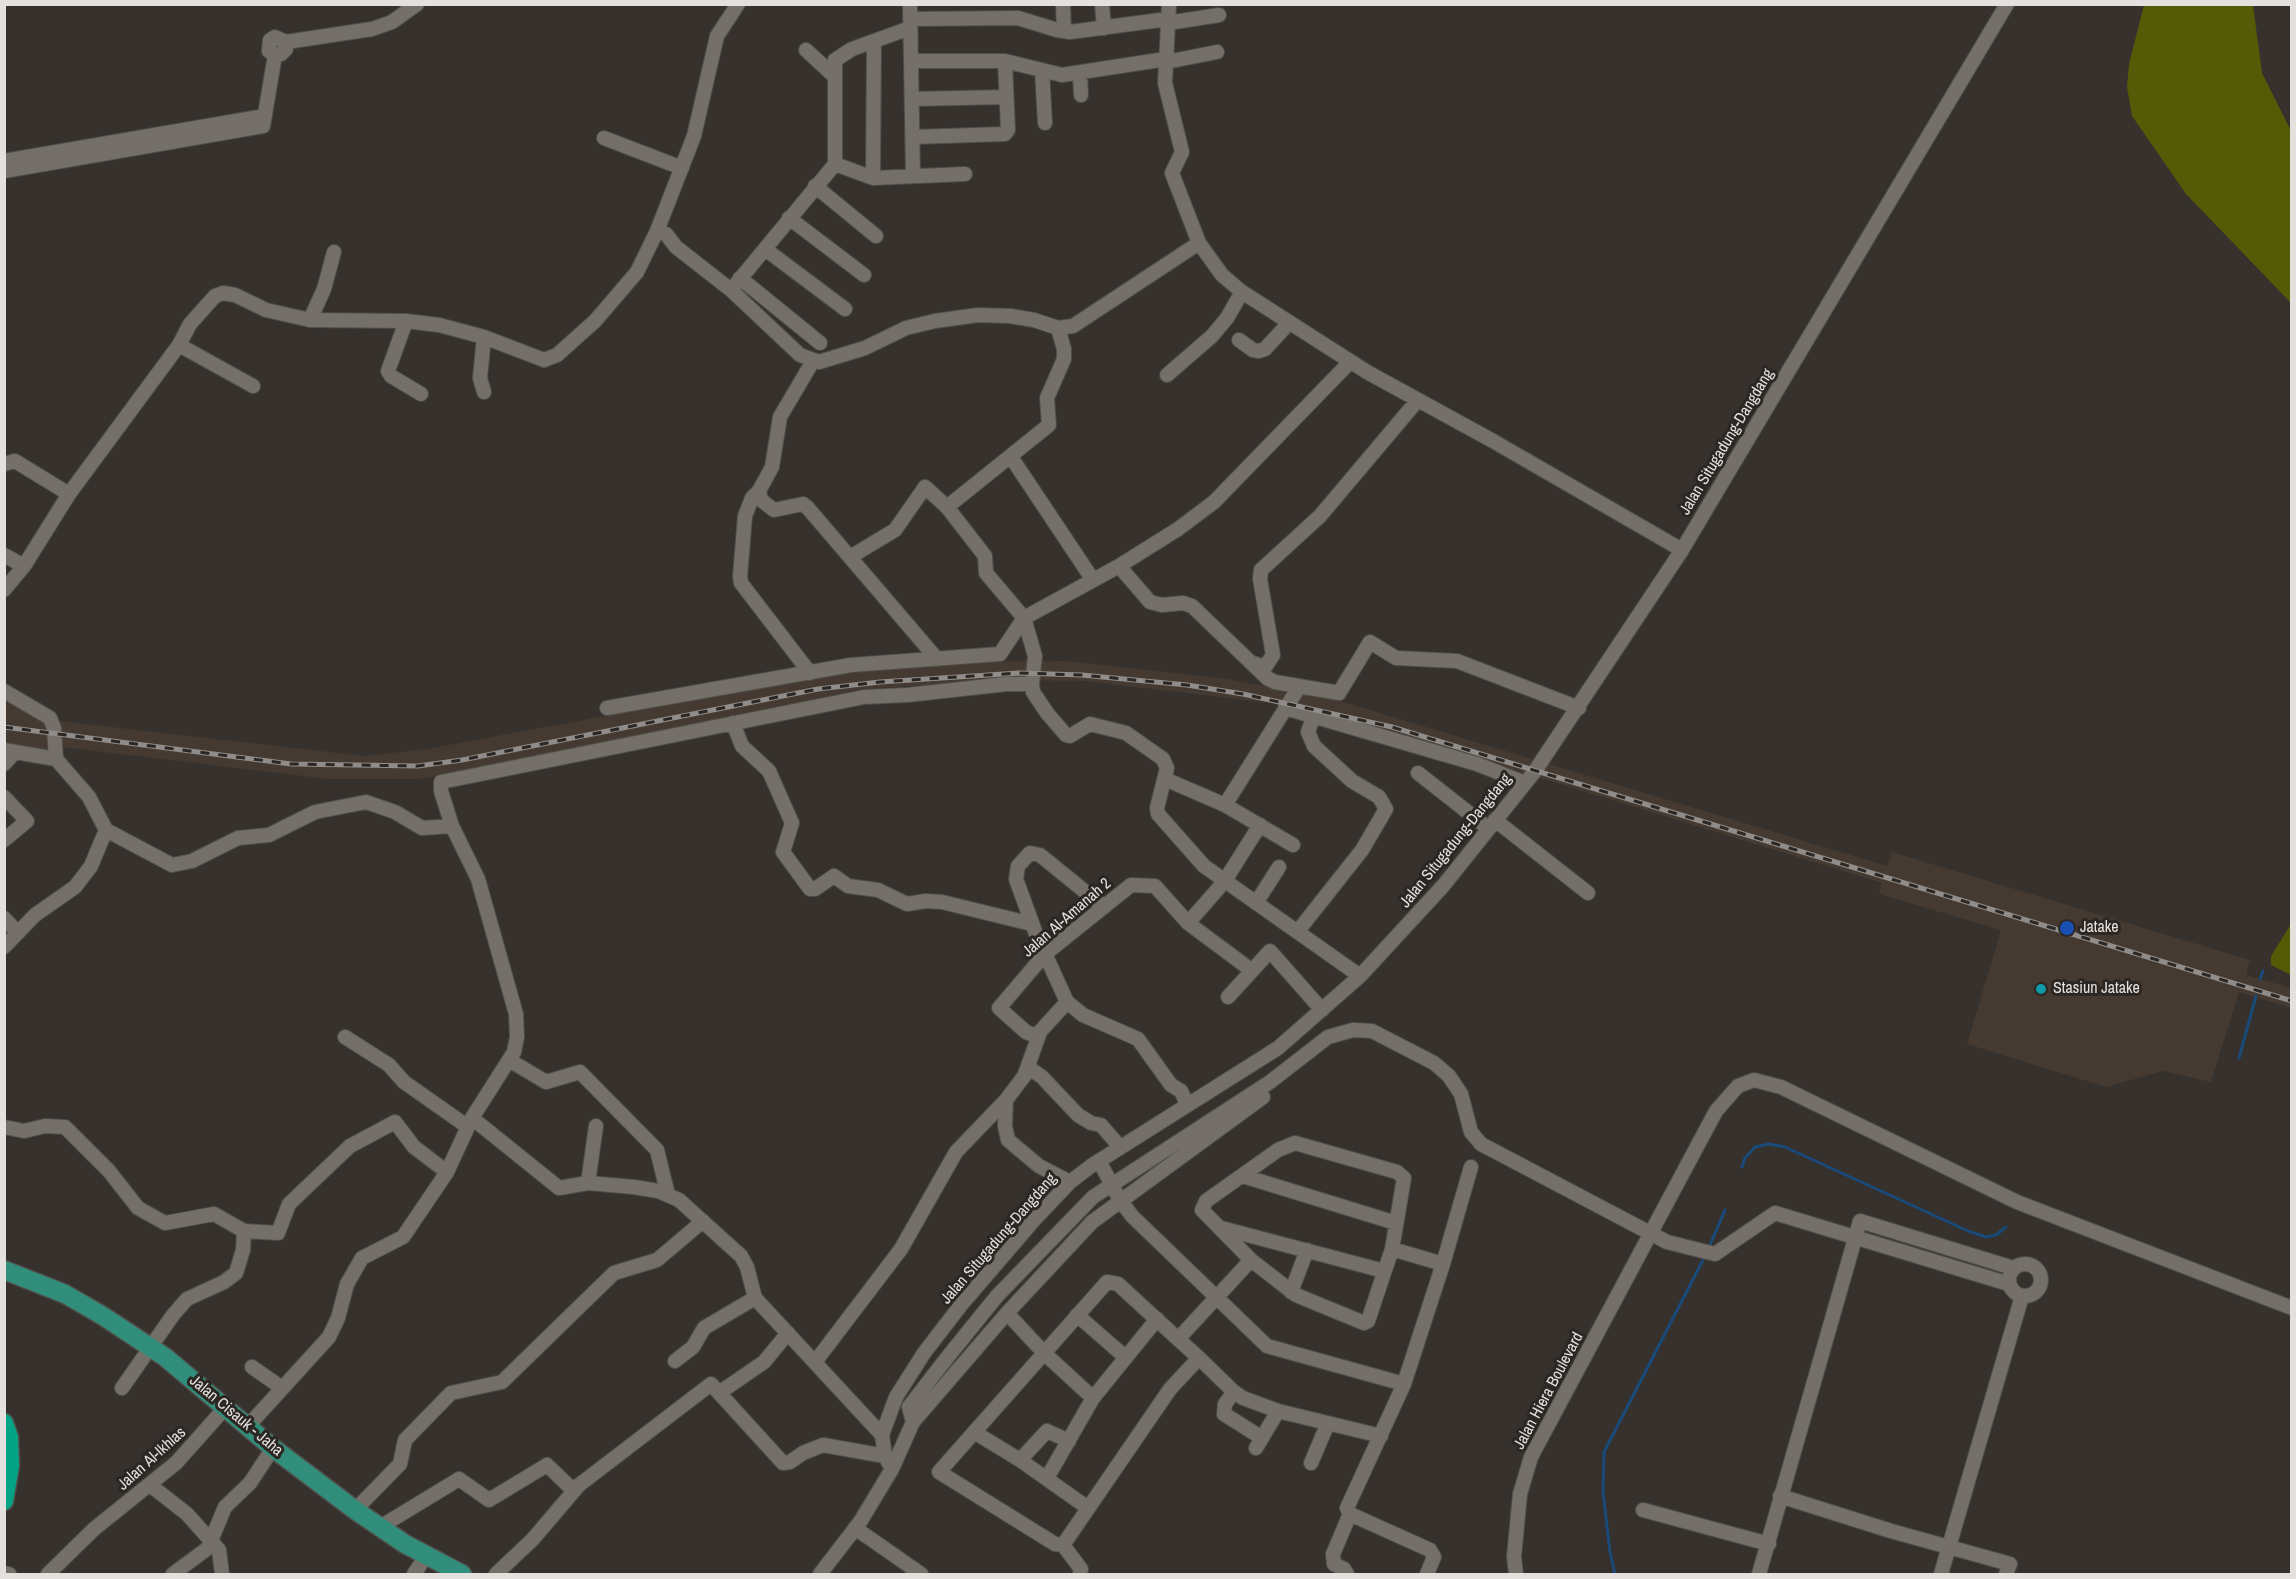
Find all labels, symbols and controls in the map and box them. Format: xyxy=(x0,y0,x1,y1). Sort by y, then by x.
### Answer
street label: Jalan Situgadung-Dangdang xyxy=(1676,365,1778,519)
street label: Jalan Situgadung-Dangdang xyxy=(1396,770,1516,912)
street label: Jalan Al-Amanah 2 xyxy=(1019,874,1115,962)
place label: Jatake xyxy=(2080,918,2119,938)
marker: Jatake xyxy=(2058,919,2076,937)
place label: Stasiun Jatake xyxy=(2053,979,2140,999)
marker: Stasiun Jatake xyxy=(2034,982,2048,996)
street label: Jalan Situgadung-Dangdang xyxy=(937,1170,1061,1308)
street label: Jalan Hiera Boulevard xyxy=(1510,1329,1588,1453)
street label: Jalan Cisauk - Jaha xyxy=(185,1371,287,1461)
street label: Jalan Al-Ikhlas xyxy=(114,1423,190,1495)

